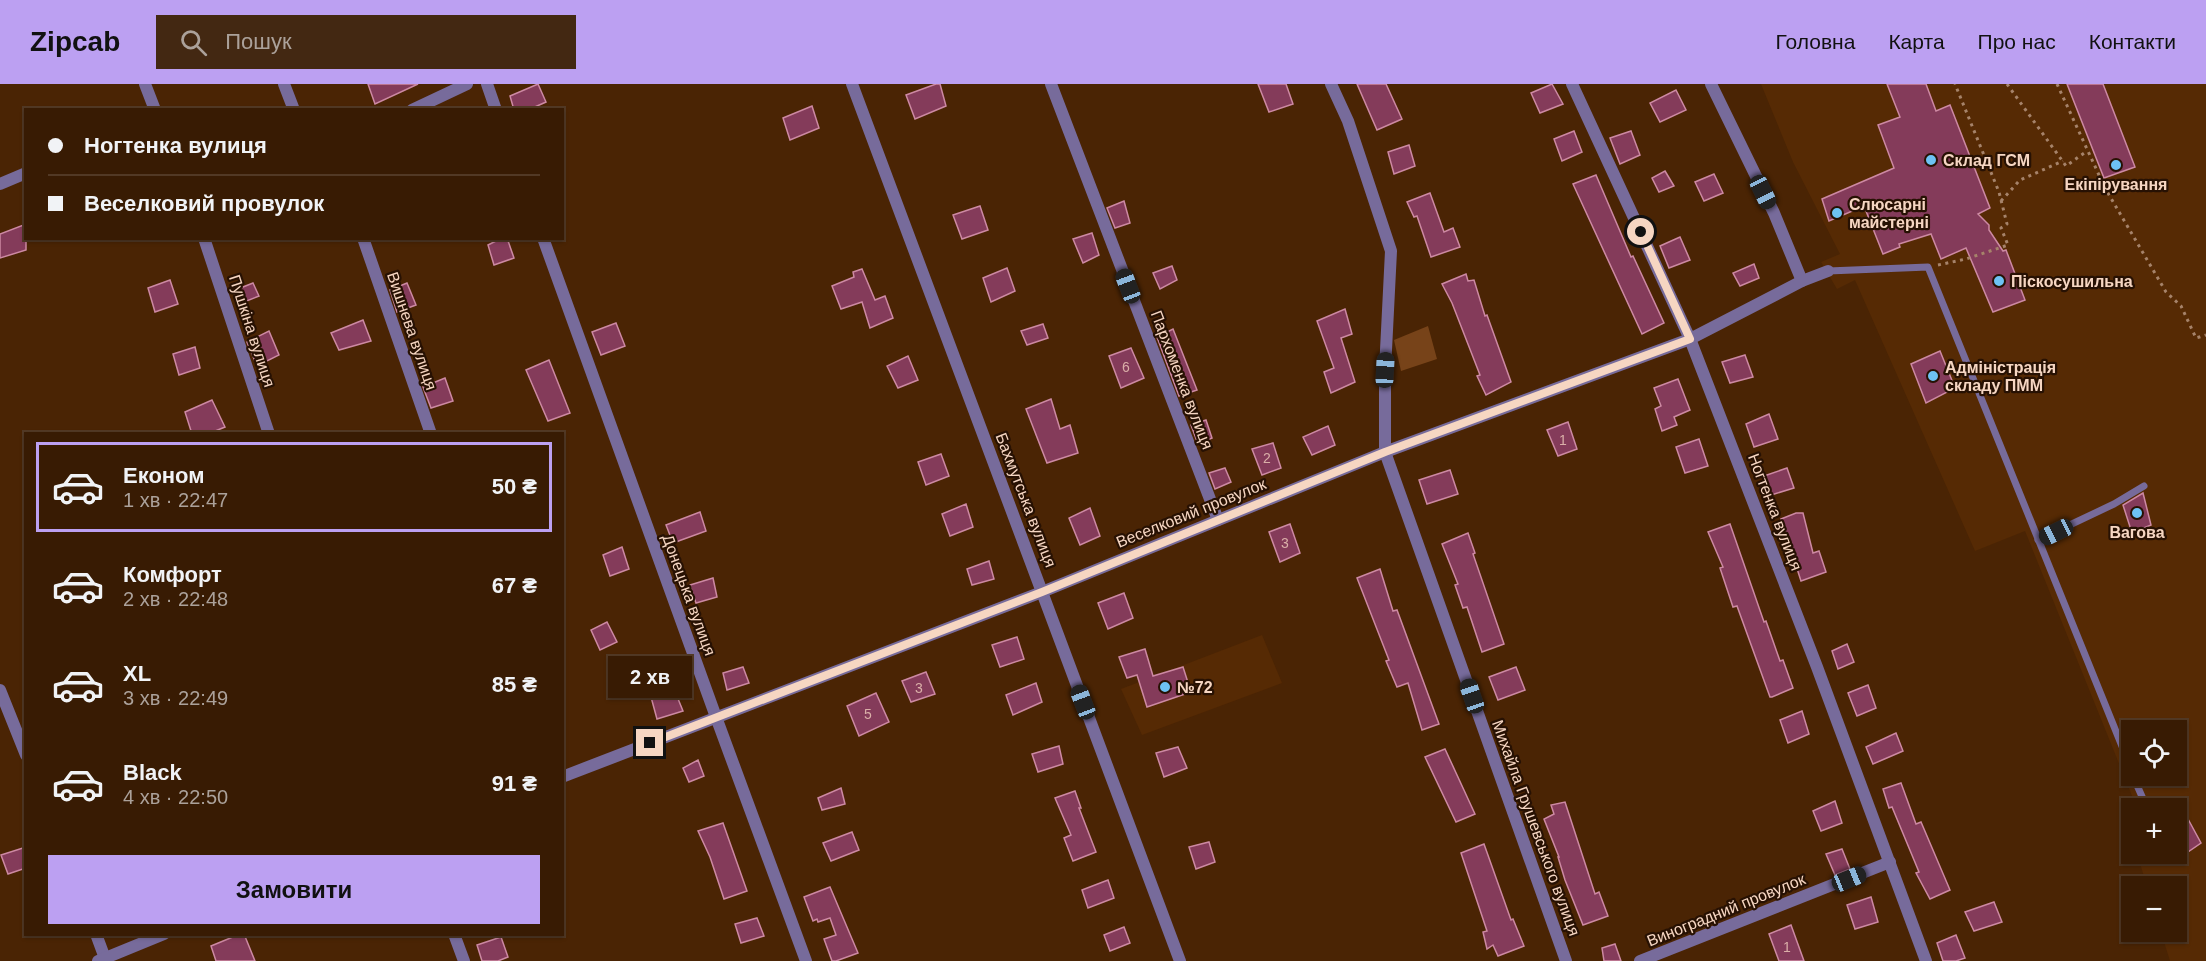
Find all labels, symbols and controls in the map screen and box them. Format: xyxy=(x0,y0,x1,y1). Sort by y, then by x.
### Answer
search box xyxy=(156,15,576,69)
text: Zipcab xyxy=(30,26,120,57)
icon: search xyxy=(177,26,210,59)
text: Пошук xyxy=(225,29,292,54)
text: Головна xyxy=(1776,30,1855,53)
text: Карта xyxy=(1888,30,1945,53)
text: Про нас xyxy=(1978,30,2056,53)
text: Контакти xyxy=(2089,30,2176,53)
text: Ногтенка вулиця xyxy=(84,133,267,158)
place label: Склад ГСМ xyxy=(1943,152,2030,169)
marker: Склад ГСМ xyxy=(1924,153,1938,167)
marker: Екіпірування xyxy=(2109,158,2123,172)
car xyxy=(1747,172,1779,212)
place label: Екіпірування xyxy=(2065,176,2167,193)
text: Веселковий провулок xyxy=(84,191,324,216)
place label: Слюсарні майстерні xyxy=(1849,196,1929,231)
marker: Слюсарні майстерні xyxy=(1830,206,1844,220)
route start xyxy=(1627,218,1654,245)
car xyxy=(1113,266,1143,306)
street label: Вишнева вулиця xyxy=(384,270,440,392)
street label: Пушкіна вулиця xyxy=(226,273,278,389)
place label: Піскосушильна xyxy=(2011,273,2133,290)
marker: Піскосушильна xyxy=(1992,274,2006,288)
street label: Пархоменка вулиця xyxy=(1148,308,1216,452)
car xyxy=(1375,352,1395,388)
house number: 6 xyxy=(1122,359,1130,375)
place label: Адміністрація складу ПММ xyxy=(1945,359,2056,394)
marker: Адміністрація складу ПММ xyxy=(1926,369,1940,383)
street label: Бахмутська вулиця xyxy=(993,430,1059,570)
house number: 1 xyxy=(1559,432,1567,448)
house number: 2 xyxy=(1263,450,1271,466)
street label: Ногтенка вулиця xyxy=(1745,451,1805,573)
icon: car xyxy=(51,460,105,514)
text: Економ xyxy=(123,463,205,488)
text: 50 ₴ xyxy=(492,474,537,499)
street label: Веселковий провулок xyxy=(1114,475,1269,551)
text: 1 хв · 22:47 xyxy=(123,489,228,511)
marker: Вагова xyxy=(2130,506,2144,520)
car xyxy=(2036,516,2076,548)
place label: Вагова xyxy=(2109,524,2165,541)
street label: Донецька вулиця xyxy=(659,532,719,658)
house number: 3 xyxy=(1281,535,1289,551)
icon: car xyxy=(51,559,105,613)
text: Комфорт xyxy=(123,562,222,587)
text: 67 ₴ xyxy=(492,573,537,598)
text: 2 хв · 22:48 xyxy=(123,588,228,610)
callout: 2 хв xyxy=(608,656,692,698)
icon: car xyxy=(51,658,105,712)
text: XL xyxy=(123,661,151,686)
text: 2 хв xyxy=(630,666,670,688)
text: 85 ₴ xyxy=(492,672,537,697)
car xyxy=(1458,676,1486,716)
place label: №72 xyxy=(1177,679,1213,696)
house number: 3 xyxy=(915,680,923,696)
marker: №72 xyxy=(1158,680,1172,694)
car xyxy=(1068,682,1098,722)
text: 3 хв · 22:49 xyxy=(123,687,228,709)
house number: 5 xyxy=(864,706,872,722)
street label: Михайла Грушевського вулиця xyxy=(1489,718,1583,938)
map controls xyxy=(2121,720,2187,942)
button: locate xyxy=(2121,720,2187,786)
route end xyxy=(636,729,663,756)
icon: car xyxy=(51,757,105,811)
text: Black xyxy=(123,760,182,785)
text: 91 ₴ xyxy=(492,771,537,796)
text: 4 хв · 22:50 xyxy=(123,786,228,808)
button: + xyxy=(2121,798,2187,864)
button: Замовити xyxy=(48,855,540,924)
car xyxy=(1829,864,1869,894)
street label: Виноградний провулок xyxy=(1644,870,1809,950)
button: − xyxy=(2121,876,2187,942)
house number: 1 xyxy=(1783,939,1791,955)

